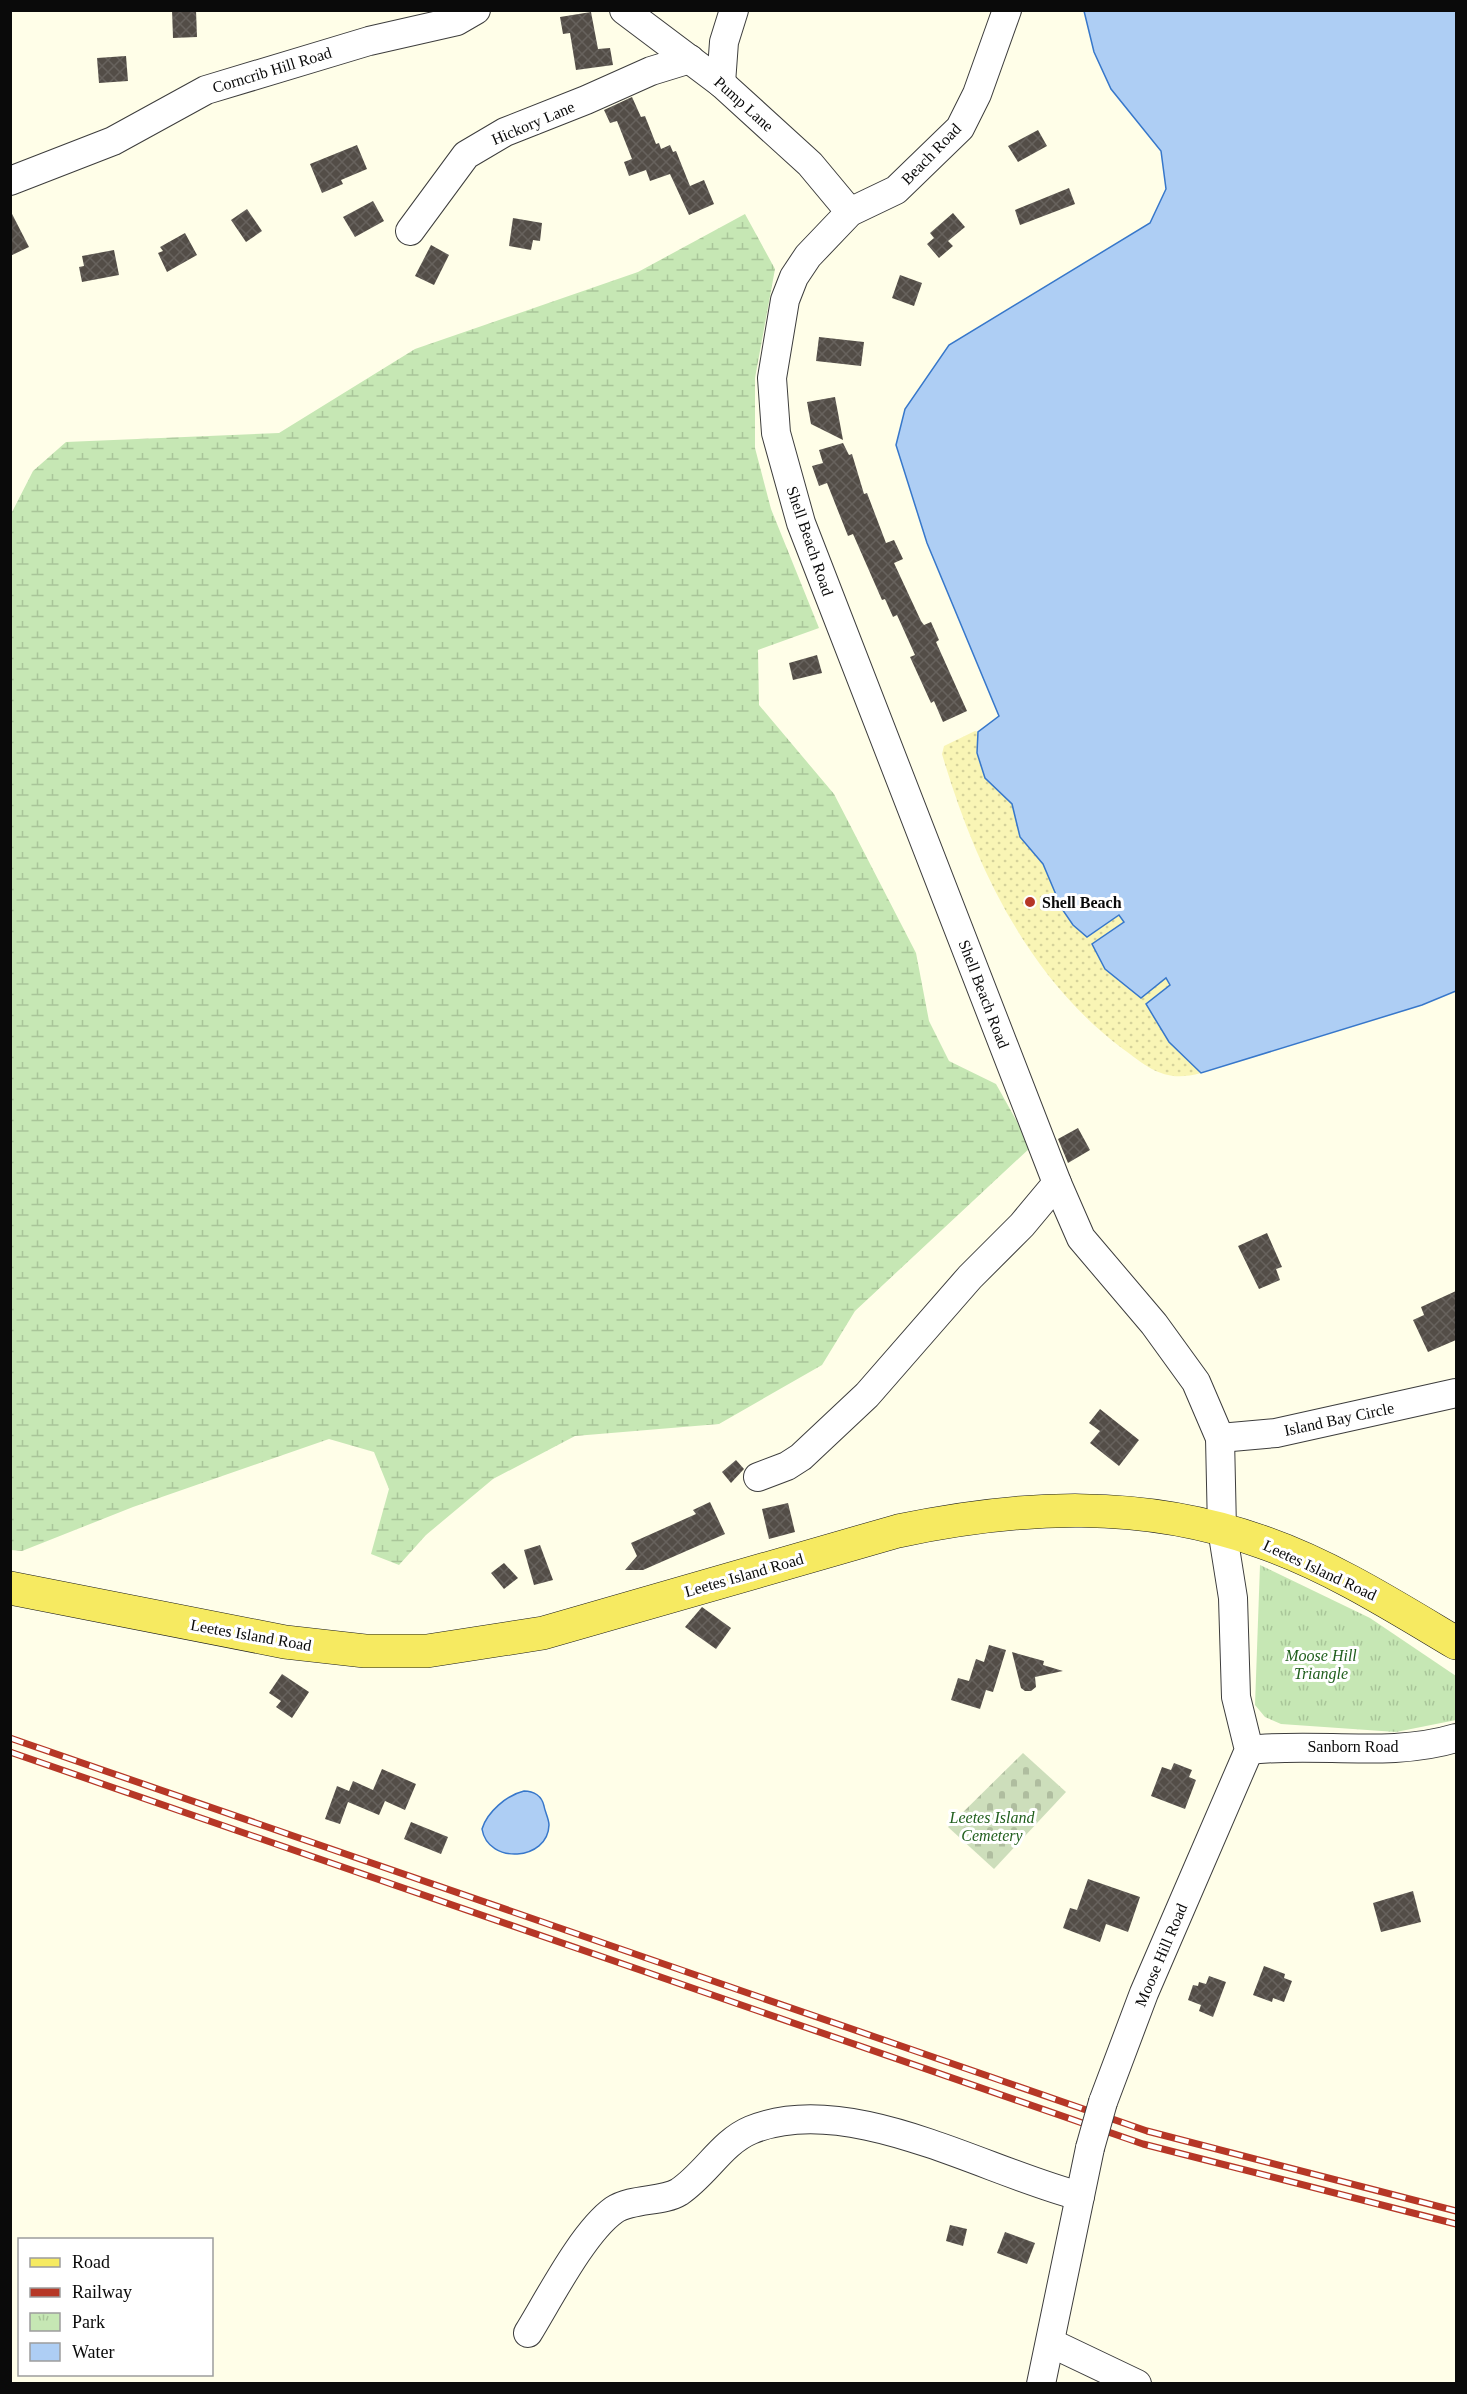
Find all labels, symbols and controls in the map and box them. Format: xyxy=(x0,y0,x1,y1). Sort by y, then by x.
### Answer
street label: Corncrib Hill Road xyxy=(210,44,334,96)
street label: Pump Lane xyxy=(710,73,777,136)
street label: Hickory Lane xyxy=(489,98,577,149)
street label: Beach Road xyxy=(898,120,964,188)
street label: Shell Beach Road xyxy=(783,484,837,598)
place label: Shell Beach xyxy=(1042,894,1122,911)
marker: Shell Beach xyxy=(1023,895,1037,909)
street label: Shell Beach Road xyxy=(956,937,1012,1051)
street label: Island Bay Circle xyxy=(1282,1399,1396,1440)
street label: Leetes Island Road xyxy=(1261,1536,1379,1604)
street label: Leetes Island Road xyxy=(683,1550,805,1600)
street label: Leetes Island Road xyxy=(189,1616,313,1654)
park label: Moose Hill Triangle xyxy=(1284,1647,1357,1683)
street label: Sanborn Road xyxy=(1307,1738,1399,1755)
park label: Leetes Island Cemetery xyxy=(949,1809,1035,1845)
street label: Moose Hill Road xyxy=(1132,1901,1190,2009)
legend xyxy=(18,2238,213,2376)
text: Road xyxy=(72,2252,110,2272)
text: Railway xyxy=(72,2282,132,2302)
text: Park xyxy=(72,2312,105,2332)
text: Water xyxy=(72,2342,115,2362)

